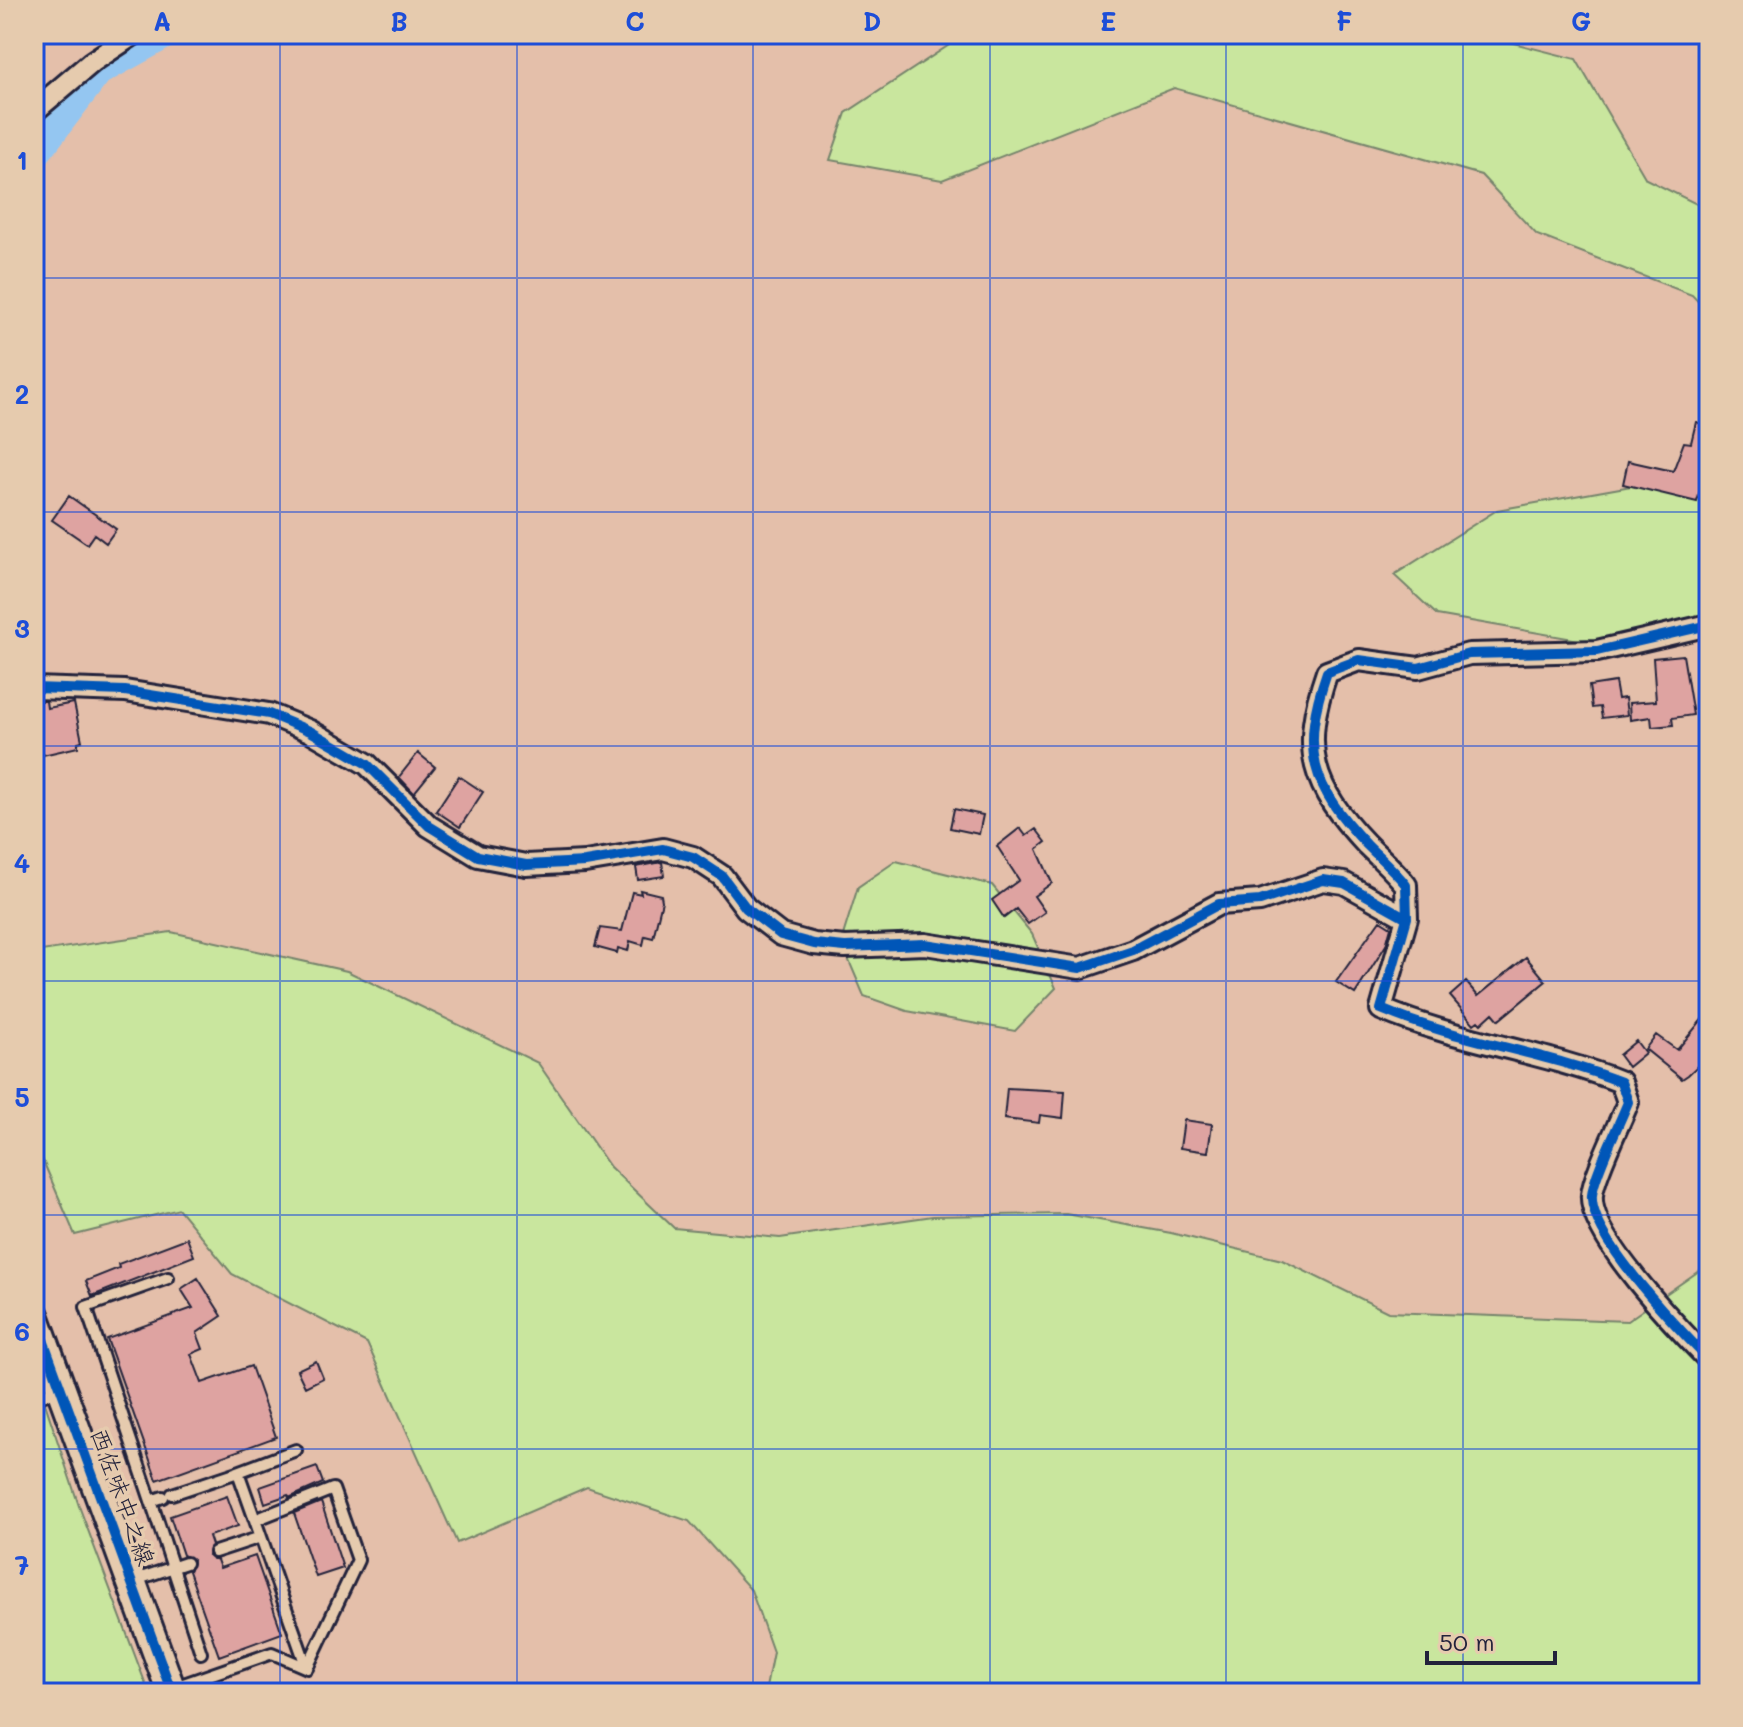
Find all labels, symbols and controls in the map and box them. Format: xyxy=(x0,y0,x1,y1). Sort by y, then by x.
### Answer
text: A xyxy=(153,4,171,38)
text: B xyxy=(390,4,408,38)
text: C xyxy=(625,4,645,38)
text: D xyxy=(863,4,881,38)
text: E xyxy=(1100,4,1116,38)
text: F xyxy=(1336,4,1352,38)
text: G xyxy=(1571,4,1591,38)
text: 1 xyxy=(16,143,28,177)
text: 2 xyxy=(15,377,29,411)
text: 3 xyxy=(14,611,30,645)
text: 4 xyxy=(14,846,30,880)
text: 5 xyxy=(14,1080,30,1114)
text: 6 xyxy=(14,1314,30,1348)
street label: 西佐味中之線 xyxy=(84,1424,163,1569)
text: 7 xyxy=(15,1548,29,1582)
scale bar xyxy=(1427,1615,1555,1665)
text: 50 m xyxy=(1439,1626,1495,1657)

